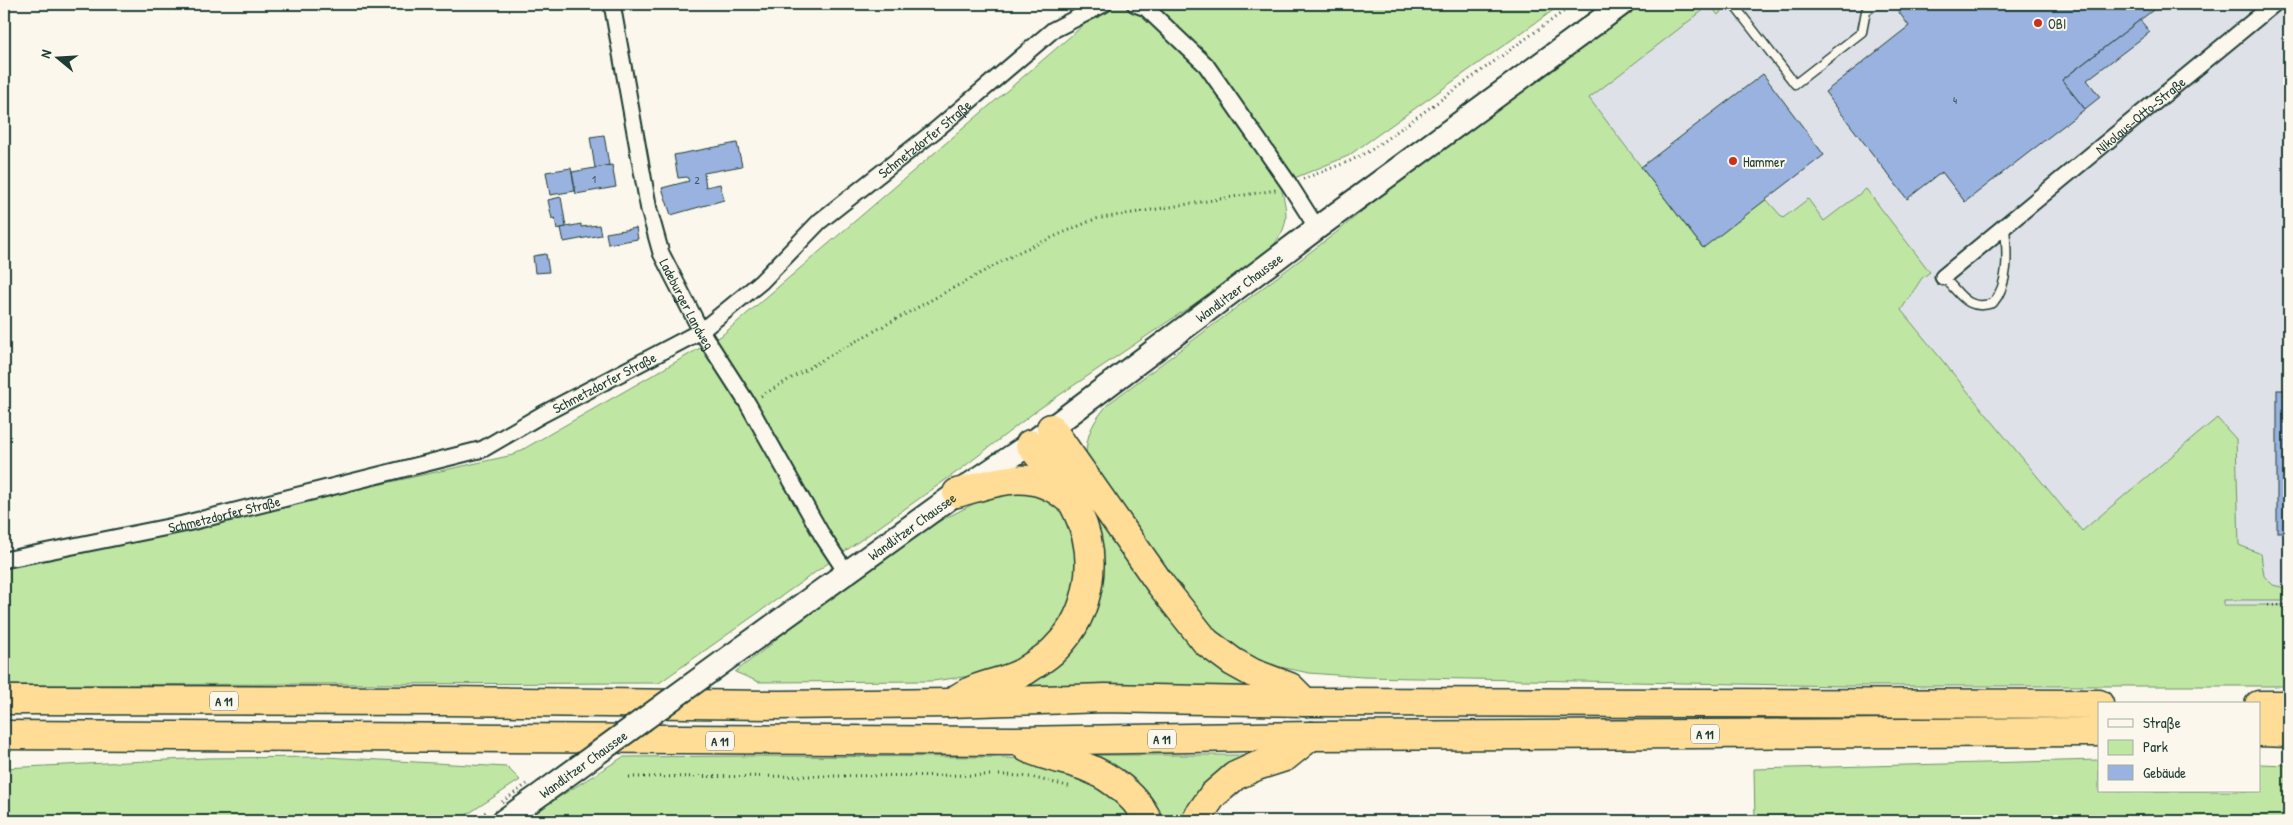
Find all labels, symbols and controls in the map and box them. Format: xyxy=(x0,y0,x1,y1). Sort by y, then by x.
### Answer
place label: OBI xyxy=(2048,14,2066,33)
marker: OBI xyxy=(2032,17,2044,29)
north arrow xyxy=(32,32,82,82)
text: N xyxy=(35,47,56,60)
street label: Nikolaus-Otto-Straße xyxy=(2091,72,2189,158)
house number: 4 xyxy=(1953,93,1957,107)
street label: Schmetzdorfer Straße xyxy=(874,95,975,182)
place label: Hammer xyxy=(1743,152,1786,171)
marker: Hammer xyxy=(1727,155,1739,167)
house number: 1 xyxy=(592,172,596,186)
house number: 2 xyxy=(694,173,700,187)
street label: Wandlitzer Chaussee xyxy=(1191,248,1286,326)
street label: Ladeburger Landweg xyxy=(656,255,719,353)
street label: Schmetzdorfer Straße xyxy=(549,347,659,417)
street label: Wandlitzer Chaussee xyxy=(864,487,960,564)
street label: Schmetzdorfer Straße xyxy=(167,490,282,536)
road number: A 11 xyxy=(210,691,238,710)
legend xyxy=(2098,702,2260,792)
text: Straße xyxy=(2143,712,2181,733)
road number: A 11 xyxy=(1691,724,1719,744)
street label: Wandlitzer Chaussee xyxy=(535,725,631,802)
road number: A 11 xyxy=(1148,730,1176,749)
road number: A 11 xyxy=(706,731,734,750)
text: Park xyxy=(2143,736,2168,757)
text: Gebäude xyxy=(2143,762,2186,783)

